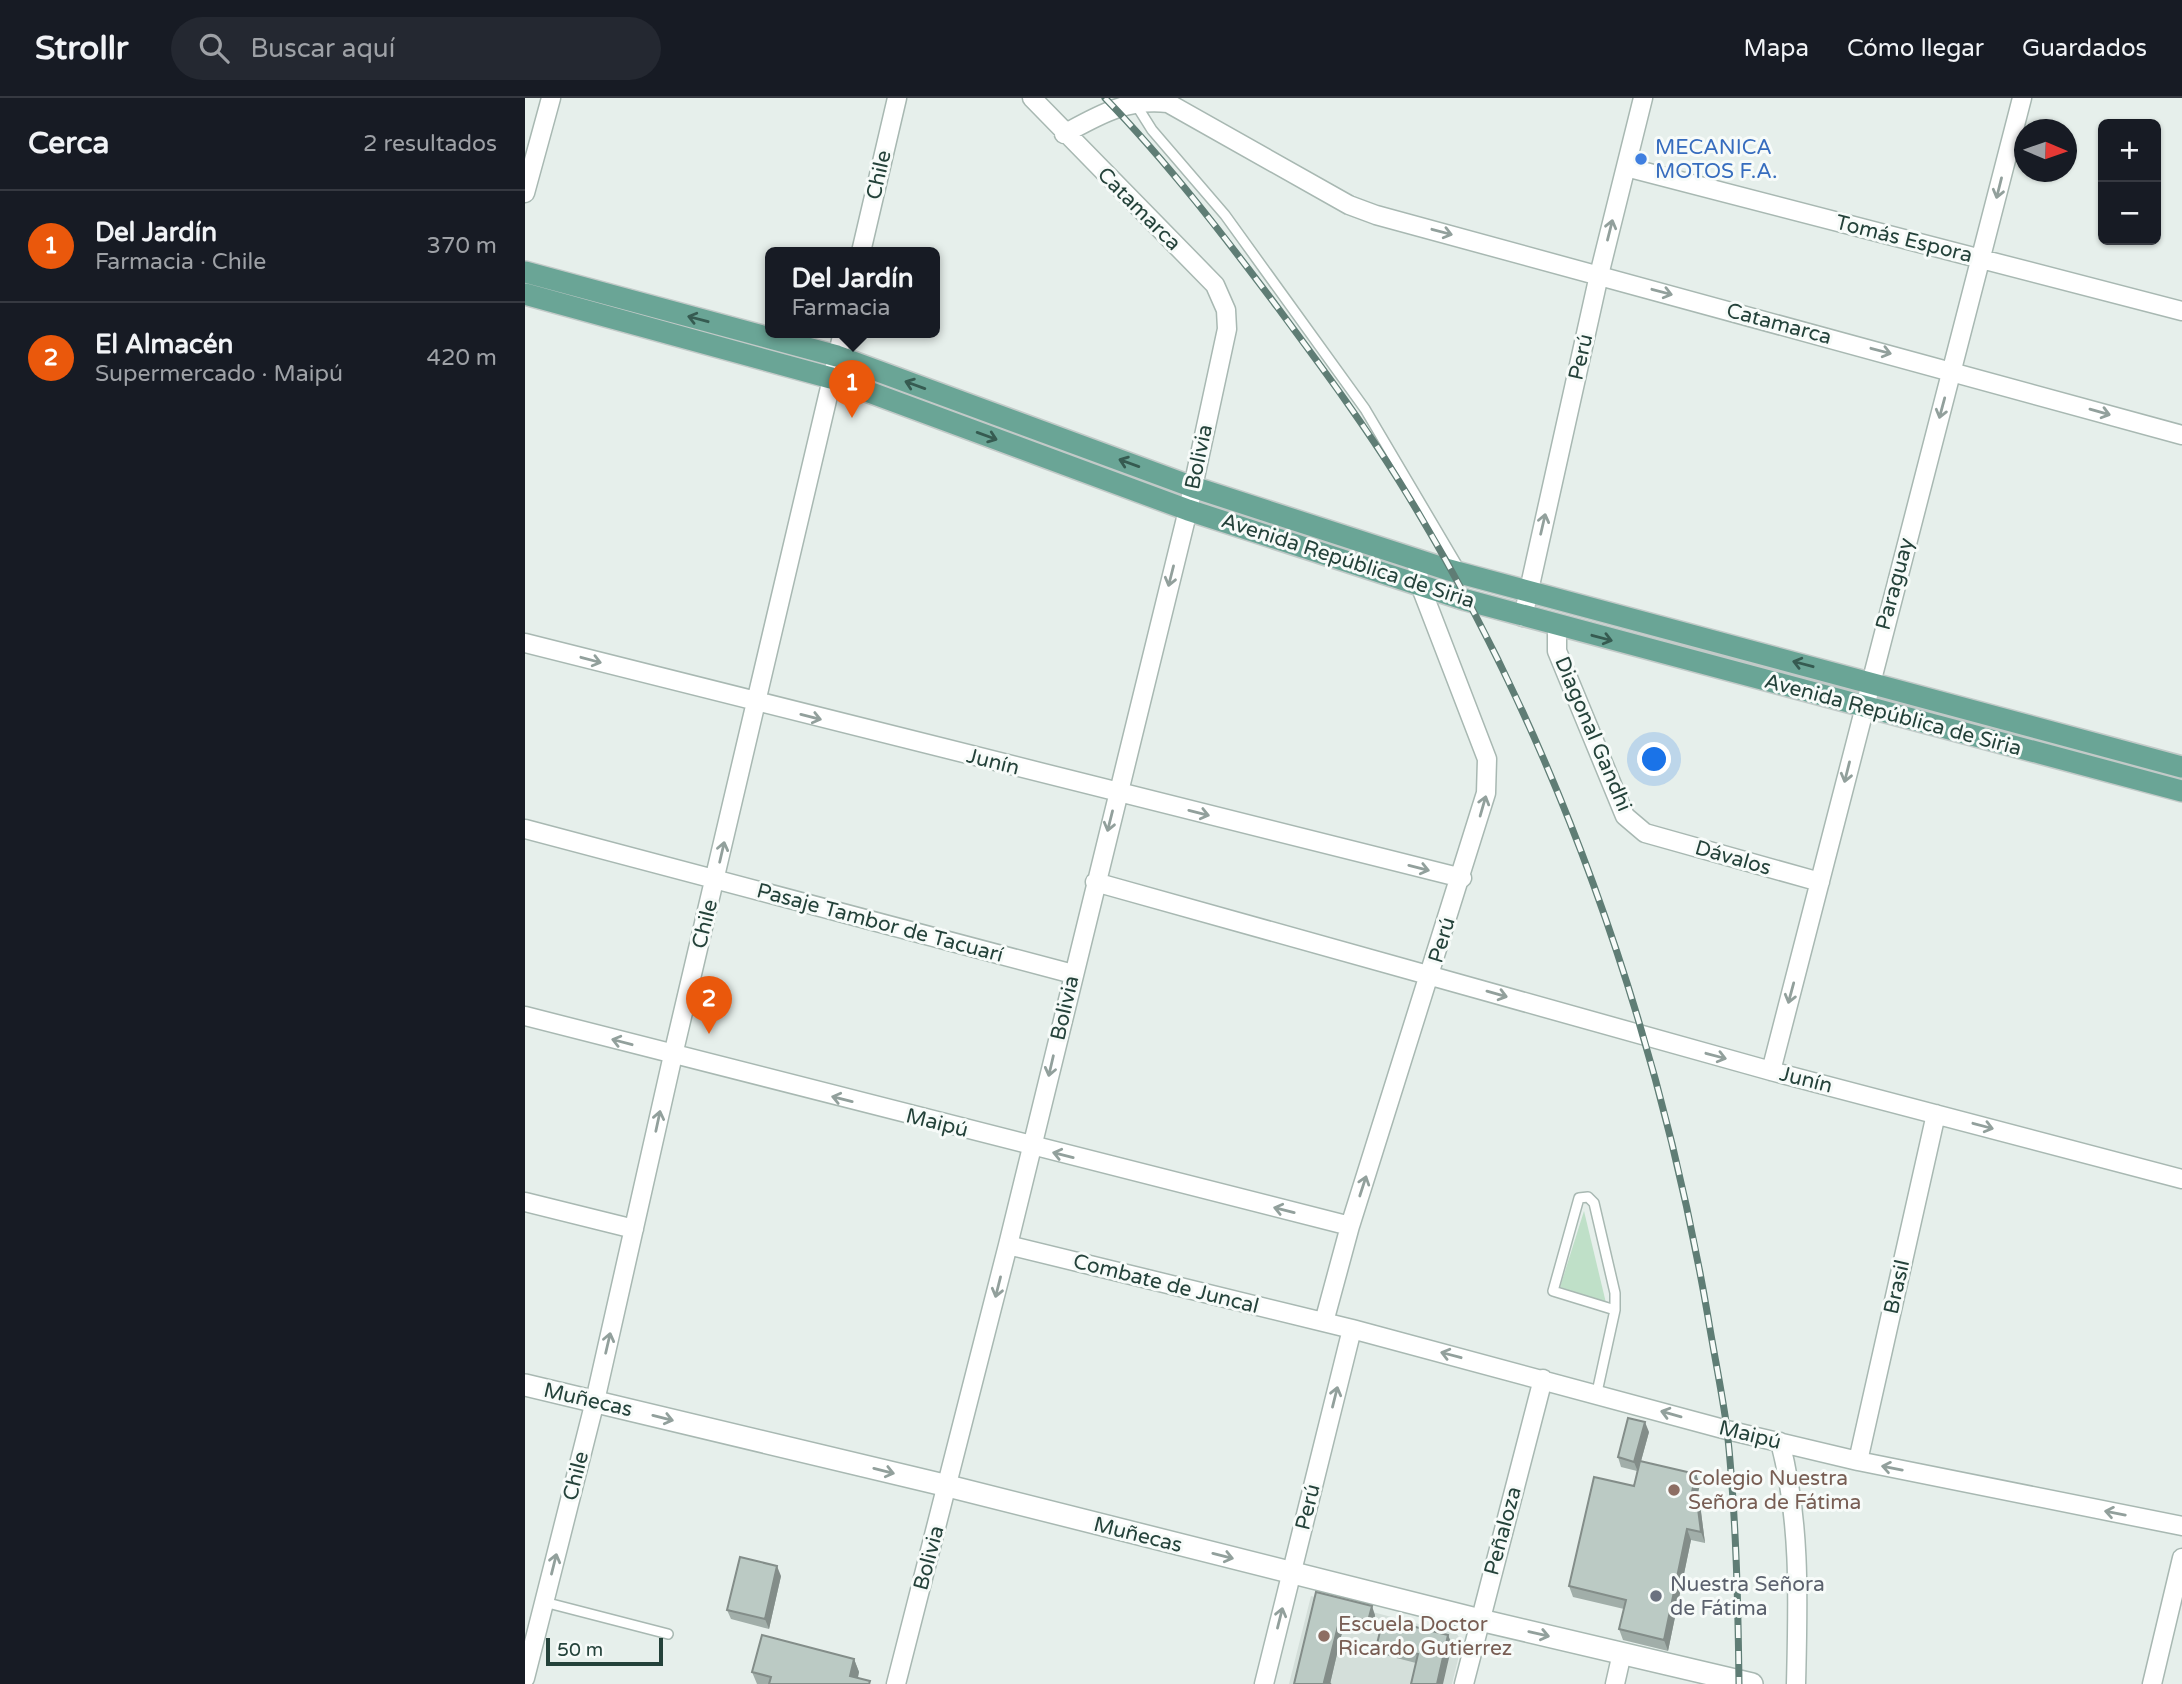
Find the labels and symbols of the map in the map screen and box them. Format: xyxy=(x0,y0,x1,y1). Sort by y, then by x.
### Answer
north arrow xyxy=(2014,119,2077,182)
place label: MECANICA MOTOS F.A. xyxy=(1655,135,1777,184)
street label: Chile xyxy=(861,148,897,202)
marker: MECANICA MOTOS F.A. xyxy=(1633,151,1649,167)
street label: Catamarca xyxy=(1092,162,1186,256)
one-way arrow xyxy=(1991,177,2004,199)
street label: Tomás Espora xyxy=(1833,210,1975,268)
one-way arrow xyxy=(1604,219,1617,242)
one-way arrow xyxy=(1431,227,1453,240)
one-way arrow xyxy=(1650,286,1672,299)
street label: Catamarca xyxy=(1724,298,1834,350)
one-way arrow xyxy=(687,311,709,324)
street label: Perú xyxy=(1564,332,1598,382)
one-way arrow xyxy=(1870,346,1892,359)
pin: 1 xyxy=(829,360,875,418)
one-way arrow xyxy=(905,378,927,390)
one-way arrow xyxy=(1935,396,1948,419)
one-way arrow xyxy=(2089,406,2111,419)
street label: Bolivia xyxy=(1180,422,1218,492)
one-way arrow xyxy=(976,430,998,443)
one-way arrow xyxy=(1118,456,1140,468)
street label: Avenida República de Siria xyxy=(1218,508,1478,614)
one-way arrow xyxy=(1537,513,1551,536)
street label: Paraguay xyxy=(1871,535,1919,633)
one-way arrow xyxy=(1164,564,1178,587)
one-way arrow xyxy=(1590,632,1613,645)
street label: Diagonal Gandhi xyxy=(1549,653,1637,815)
one-way arrow xyxy=(579,654,602,667)
one-way arrow xyxy=(1793,657,1815,670)
street label: Avenida República de Siria xyxy=(1762,669,2024,761)
one-way arrow xyxy=(800,711,822,724)
your location xyxy=(1637,742,1671,776)
street label: Junín xyxy=(964,743,1022,781)
one-way arrow xyxy=(1840,761,1853,783)
one-way arrow xyxy=(1477,795,1490,817)
one-way arrow xyxy=(1187,807,1210,820)
one-way arrow xyxy=(1103,809,1116,831)
street label: Dávalos xyxy=(1692,835,1774,881)
one-way arrow xyxy=(716,841,729,864)
one-way arrow xyxy=(1408,862,1430,875)
street label: Pasaje Tambor de Tacuarí xyxy=(754,878,1006,968)
street label: Chile xyxy=(687,897,723,951)
street label: Perú xyxy=(1423,914,1461,966)
street label: Bolivia xyxy=(1045,973,1085,1043)
pin: 2 xyxy=(686,976,732,1034)
one-way arrow xyxy=(1784,981,1797,1004)
one-way arrow xyxy=(1486,988,1508,1001)
one-way arrow xyxy=(611,1035,634,1048)
one-way arrow xyxy=(1704,1050,1727,1063)
one-way arrow xyxy=(1044,1054,1057,1076)
street label: Junín xyxy=(1777,1061,1835,1099)
one-way arrow xyxy=(832,1092,854,1105)
street label: Maipú xyxy=(903,1103,971,1143)
one-way arrow xyxy=(652,1110,665,1133)
one-way arrow xyxy=(1971,1120,1994,1133)
one-way arrow xyxy=(1052,1148,1075,1161)
one-way arrow xyxy=(1357,1175,1370,1197)
one-way arrow xyxy=(1273,1203,1295,1216)
street label: Combate de Juncal xyxy=(1071,1249,1261,1319)
street label: Brasil xyxy=(1879,1257,1915,1317)
one-way arrow xyxy=(991,1275,1004,1298)
one-way arrow xyxy=(602,1332,616,1355)
one-way arrow xyxy=(1441,1348,1463,1361)
street label: Muñecas xyxy=(541,1378,635,1422)
one-way arrow xyxy=(1329,1386,1343,1409)
one-way arrow xyxy=(1660,1406,1682,1419)
one-way arrow xyxy=(651,1412,674,1425)
street label: Maipú xyxy=(1716,1415,1784,1455)
street label: Chile xyxy=(558,1449,594,1503)
one-way arrow xyxy=(1881,1461,1904,1474)
one-way arrow xyxy=(872,1465,895,1478)
place label: Colegio Nuestra Señora de Fátima xyxy=(1688,1466,1861,1515)
street label: Perú xyxy=(1290,1481,1326,1533)
marker: Colegio Nuestra Señora de Fátima xyxy=(1666,1482,1682,1498)
street label: Peñaloza xyxy=(1479,1484,1527,1578)
one-way arrow xyxy=(2104,1506,2127,1519)
street label: Muñecas xyxy=(1091,1512,1185,1558)
street label: Bolivia xyxy=(908,1523,950,1593)
one-way arrow xyxy=(1212,1550,1234,1563)
one-way arrow xyxy=(548,1553,561,1576)
place label: Nuestra Señora de Fátima xyxy=(1670,1572,1825,1621)
marker: Nuestra Señora de Fátima xyxy=(1648,1588,1664,1604)
one-way arrow xyxy=(1274,1607,1287,1630)
place label: Escuela Doctor Ricardo Gutierrez xyxy=(1338,1612,1512,1661)
marker: Escuela Doctor Ricardo Gutierrez xyxy=(1316,1628,1332,1644)
one-way arrow xyxy=(1528,1628,1550,1641)
scale bar xyxy=(546,1635,663,1667)

